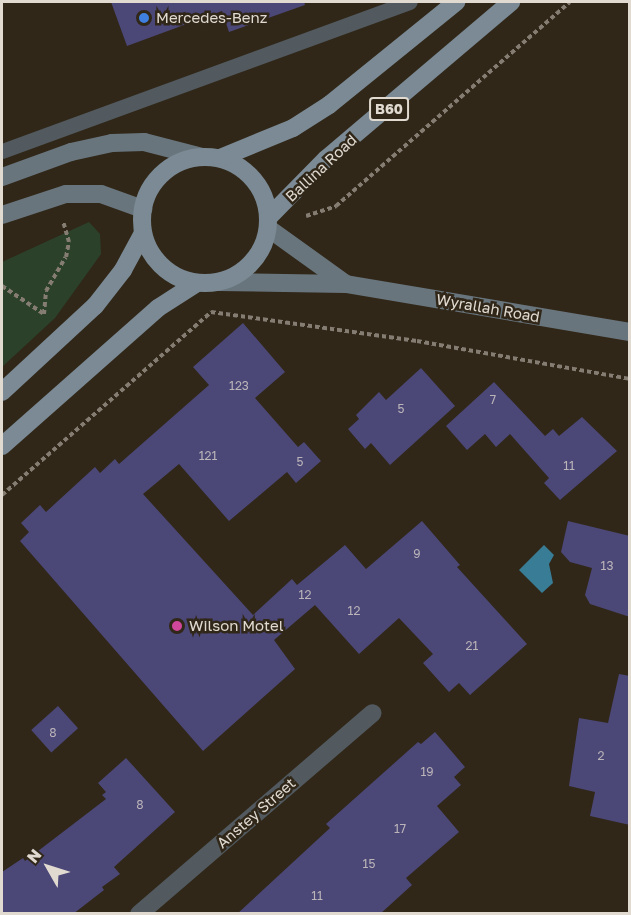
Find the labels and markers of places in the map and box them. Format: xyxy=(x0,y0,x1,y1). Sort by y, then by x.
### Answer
place label: Mercedes-Benz xyxy=(156,9,267,27)
marker: Mercedes-Benz xyxy=(137,11,151,25)
place label: Wilson Motel xyxy=(189,617,284,635)
marker: Wilson Motel xyxy=(170,619,184,633)

